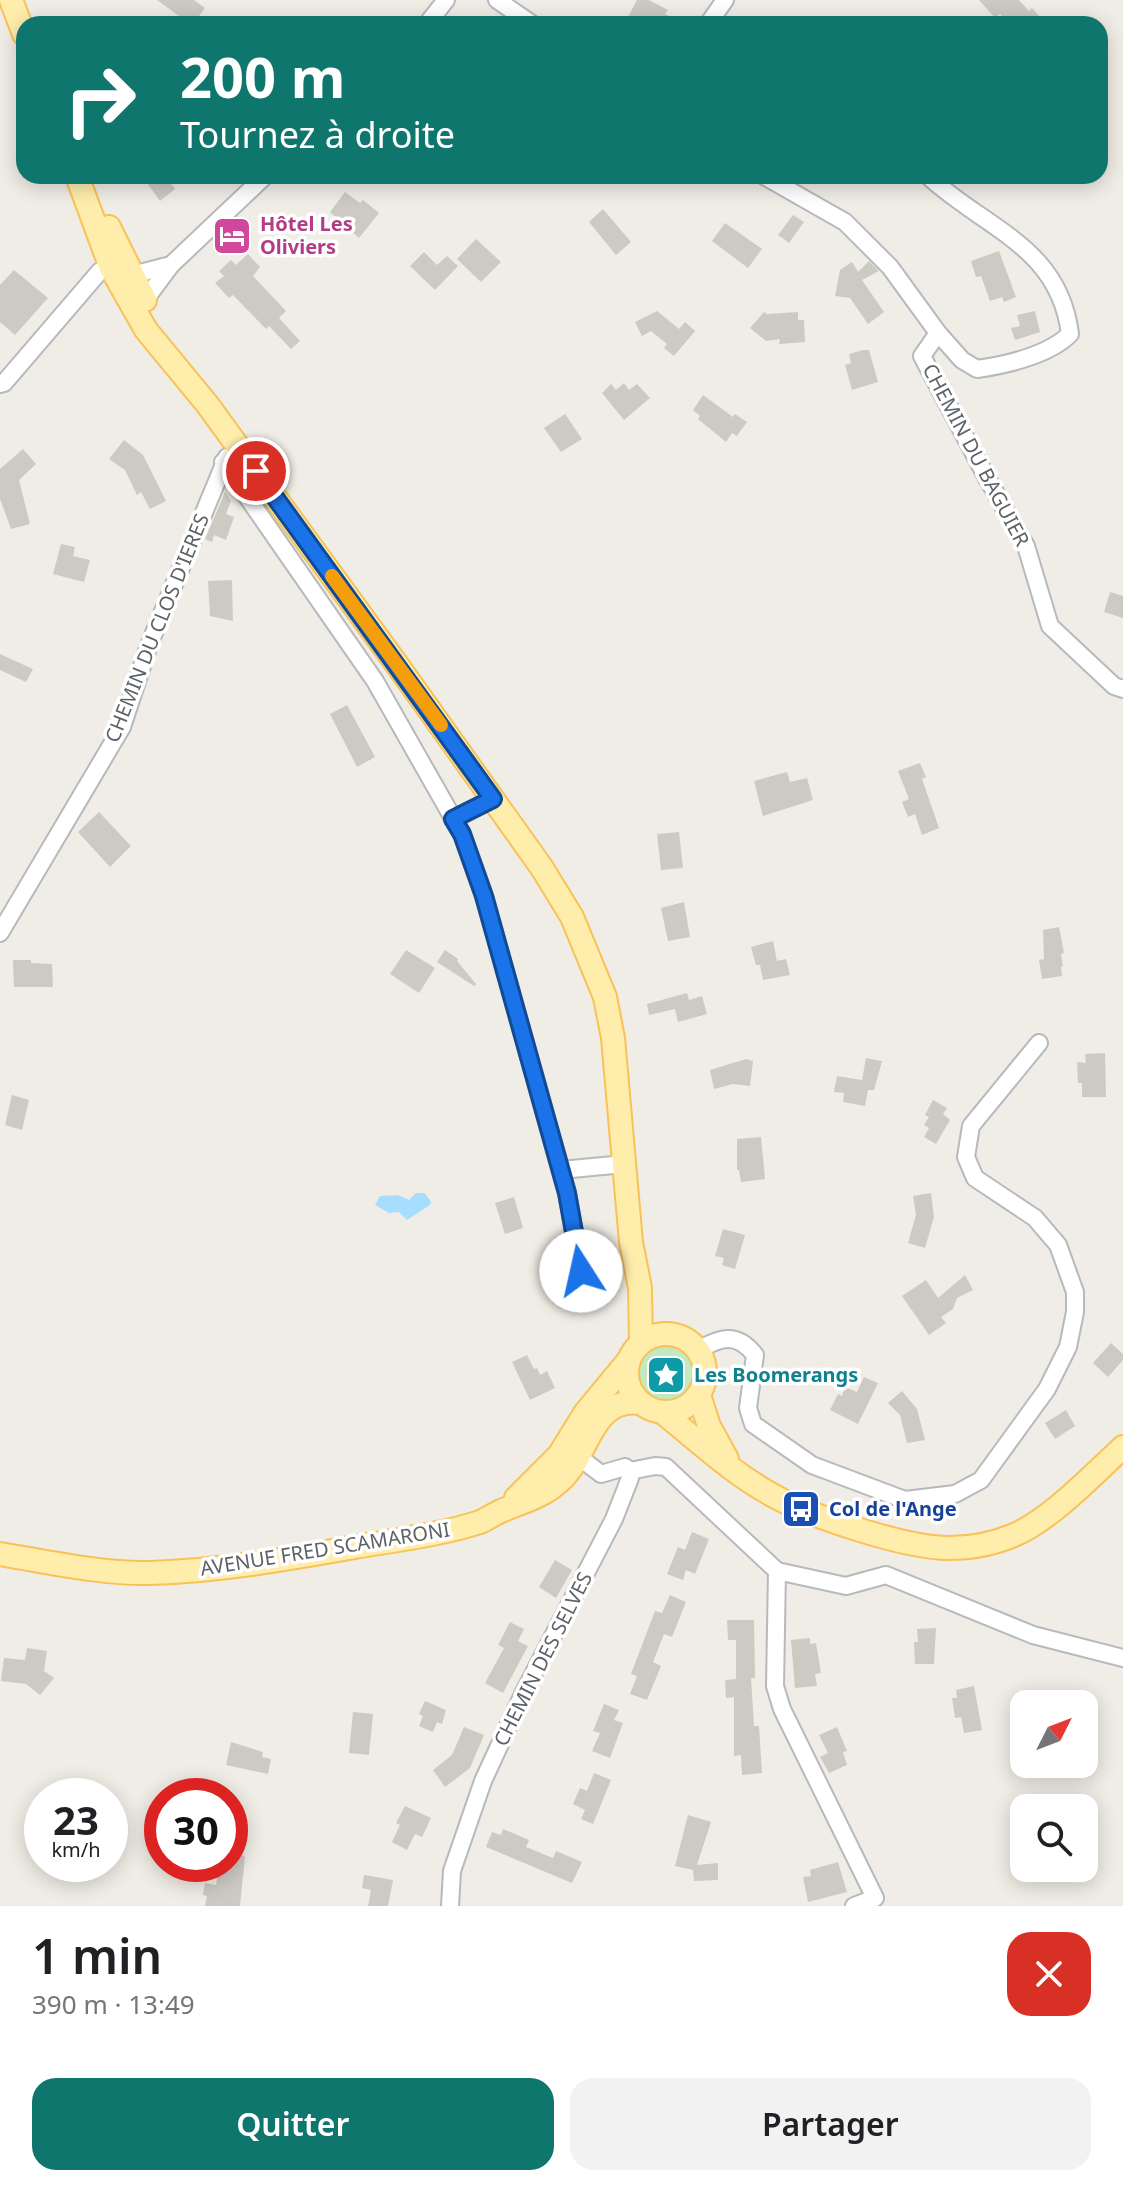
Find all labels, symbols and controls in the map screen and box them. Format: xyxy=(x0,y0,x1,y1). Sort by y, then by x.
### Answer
text: 200 m xyxy=(180,38,345,114)
icon: right xyxy=(48,48,152,152)
text: Tournez à droite xyxy=(180,110,455,159)
place label: Hôtel Les Oliviers xyxy=(260,210,353,260)
hotel icon: Hôtel Les Oliviers xyxy=(211,215,253,257)
street label: CHEMIN DU BAGUIER xyxy=(917,359,1036,551)
pin xyxy=(222,437,290,505)
icon: arrive xyxy=(234,449,278,493)
street label: CHEMIN DU CLOS D'IERES xyxy=(98,509,215,746)
position arrow xyxy=(539,1229,623,1313)
place icon: Les Boomerangs xyxy=(645,1354,687,1396)
place label: Les Boomerangs xyxy=(694,1361,858,1388)
bus stop icon: Col de l'Ange xyxy=(780,1488,822,1530)
place label: Col de l'Ange xyxy=(829,1495,957,1522)
street label: AVENUE FRED SCAMARONI xyxy=(198,1515,452,1582)
street label: CHEMIN DES SELVES xyxy=(487,1567,598,1750)
north arrow xyxy=(1010,1690,1098,1778)
map controls xyxy=(1010,1690,1098,1882)
speed limit sign: 30 xyxy=(144,1778,248,1882)
text: 23 xyxy=(53,1792,99,1847)
button: search xyxy=(1010,1794,1098,1882)
text: km/h xyxy=(51,1836,101,1863)
text: 1 min xyxy=(32,1923,162,1988)
button: close xyxy=(1007,1932,1091,2016)
text: 390 m · 13:49 xyxy=(32,1986,195,2022)
button: Quitter xyxy=(32,2078,554,2170)
button: Partager xyxy=(570,2078,1091,2170)

